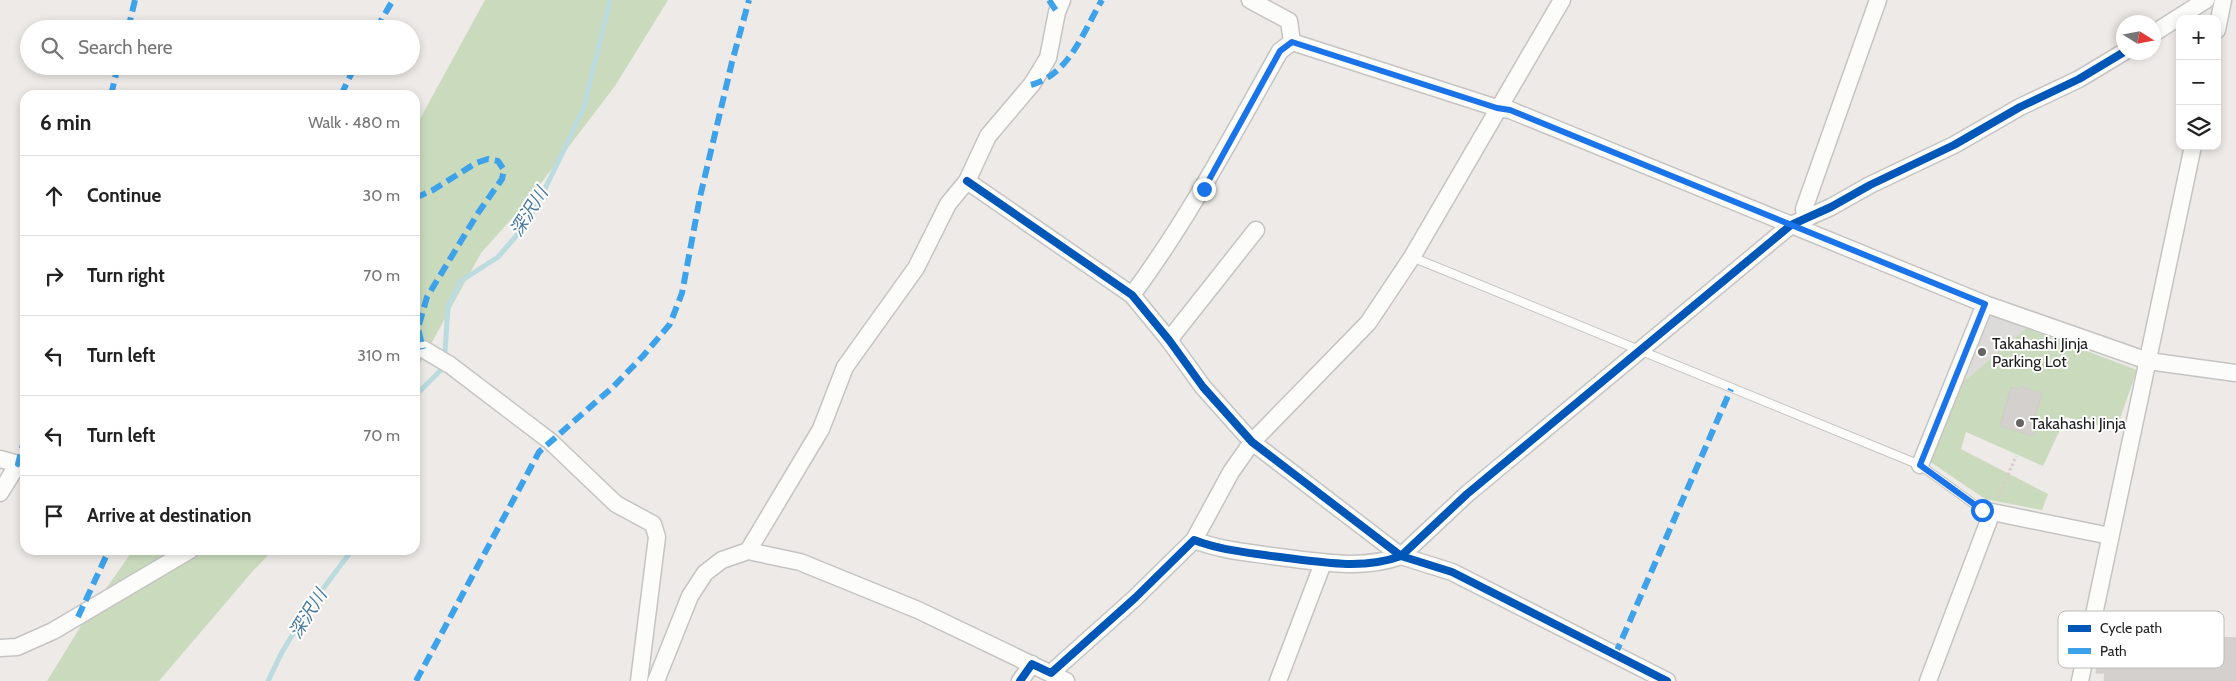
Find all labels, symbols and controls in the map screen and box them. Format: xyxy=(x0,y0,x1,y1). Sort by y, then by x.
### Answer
north arrow xyxy=(2116,15,2161,60)
map controls xyxy=(2176,15,2221,150)
button: + xyxy=(2176,15,2221,60)
search box xyxy=(20,20,420,75)
icon: search xyxy=(38,34,66,62)
text: Search here xyxy=(78,36,172,59)
button: − xyxy=(2176,60,2221,105)
button: layers xyxy=(2176,105,2221,150)
text: 6 min xyxy=(40,110,91,135)
text: Walk · 480 m xyxy=(308,113,400,132)
route end xyxy=(1193,178,1216,201)
icon: ahead xyxy=(40,182,68,210)
water label: 深沢川 xyxy=(505,182,554,241)
text: Continue xyxy=(87,184,161,207)
text: 30 m xyxy=(363,186,400,205)
icon: right xyxy=(40,262,68,290)
text: Turn right xyxy=(87,264,165,287)
text: 70 m xyxy=(363,266,400,285)
place label: Takahashi Jinja Parking Lot xyxy=(1992,334,2088,371)
icon: left xyxy=(40,342,68,370)
text: Turn left xyxy=(87,344,155,367)
text: 310 m xyxy=(357,346,400,365)
marker: Takahashi Jinja Parking Lot xyxy=(1976,346,1988,358)
place label: Takahashi Jinja xyxy=(2030,414,2126,433)
marker: Takahashi Jinja xyxy=(2014,417,2026,429)
icon: left xyxy=(40,422,68,450)
text: Turn left xyxy=(87,424,155,447)
text: 70 m xyxy=(363,426,400,445)
route start xyxy=(1971,499,1994,522)
icon: arrive xyxy=(40,502,68,530)
text: Arrive at destination xyxy=(87,504,251,527)
water label: 深沢川 xyxy=(284,584,333,643)
legend xyxy=(2058,611,2224,668)
text: Cycle path xyxy=(2100,619,2162,637)
text: Path xyxy=(2100,642,2127,660)

